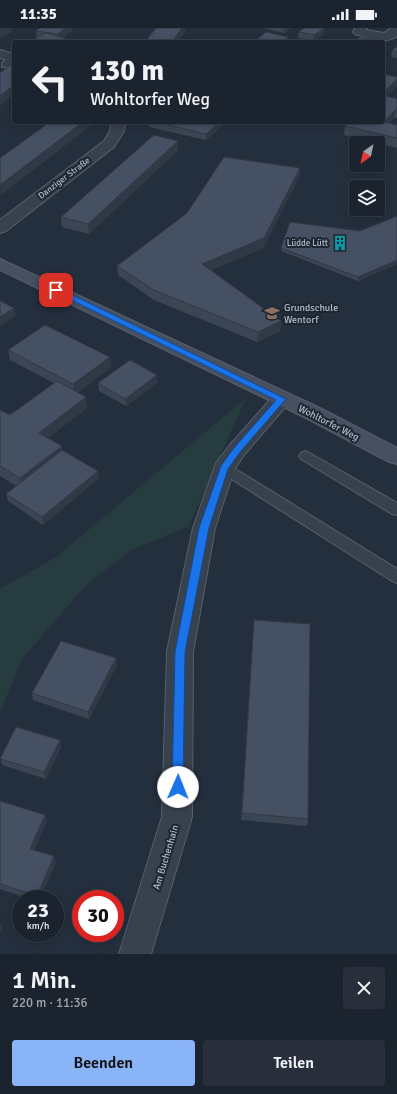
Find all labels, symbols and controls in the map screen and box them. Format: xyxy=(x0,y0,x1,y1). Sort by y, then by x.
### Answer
text: 11:35 xyxy=(20,5,57,23)
text: 130 m xyxy=(90,54,164,88)
icon: left xyxy=(24,56,76,108)
text: Wohltorfer Weg xyxy=(90,88,210,110)
north arrow xyxy=(349,136,385,172)
map controls xyxy=(349,136,385,216)
street label: Danziger Straße xyxy=(36,155,93,202)
button: layers xyxy=(349,180,385,216)
building icon: Lüdde Lütt xyxy=(331,234,349,252)
place label: Lüdde Lütt xyxy=(287,238,328,249)
pin xyxy=(39,273,73,307)
icon: arrive xyxy=(45,279,67,301)
place label: Grundschule Wentorf xyxy=(284,302,338,326)
school or university icon: Grundschule Wentorf xyxy=(263,304,281,322)
street label: Wohltorfer Weg xyxy=(296,402,361,443)
position arrow xyxy=(157,766,199,808)
street label: Am Buchenhain xyxy=(150,823,182,891)
speed limit sign: 30 xyxy=(72,890,124,942)
text: 23 xyxy=(27,898,49,923)
text: km/h xyxy=(27,920,49,932)
text: 1 Min. xyxy=(12,965,77,995)
button: close xyxy=(343,967,385,1009)
text: 220 m · 11:36 xyxy=(12,995,88,1011)
button: Beenden xyxy=(12,1040,195,1086)
button: Teilen xyxy=(203,1040,385,1086)

